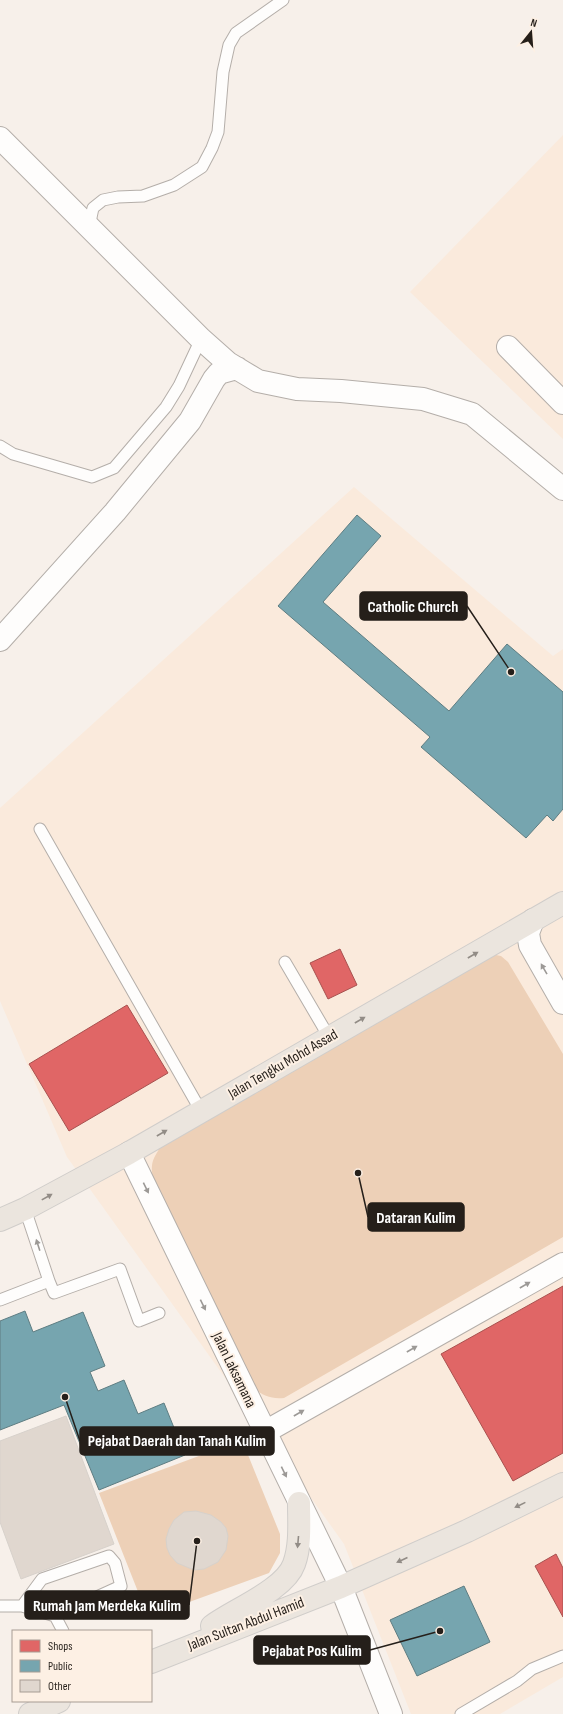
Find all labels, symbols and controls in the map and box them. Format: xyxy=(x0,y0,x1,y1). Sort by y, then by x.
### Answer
north arrow xyxy=(511,12,551,52)
text: N xyxy=(529,16,539,30)
callout: Catholic Church xyxy=(360,592,467,620)
text: Catholic Church xyxy=(368,598,458,617)
one-way arrow xyxy=(467,951,479,958)
one-way arrow xyxy=(540,963,547,975)
one-way arrow xyxy=(354,1016,366,1023)
street label: Jalan Tengku Mohd Assad xyxy=(224,1025,341,1104)
one-way arrow xyxy=(156,1130,168,1137)
one-way arrow xyxy=(143,1182,149,1193)
one-way arrow xyxy=(42,1193,53,1200)
callout: Dataran Kulim xyxy=(368,1203,464,1231)
text: Dataran Kulim xyxy=(376,1209,456,1228)
one-way arrow xyxy=(35,1238,41,1250)
one-way arrow xyxy=(519,1282,531,1289)
one-way arrow xyxy=(200,1299,206,1310)
street label: Jalan Laksamana xyxy=(207,1328,261,1411)
one-way arrow xyxy=(406,1346,418,1353)
one-way arrow xyxy=(293,1410,305,1417)
callout: Pejabat Daerah dan Tanah Kulim xyxy=(80,1427,274,1455)
text: Pejabat Daerah dan Tanah Kulim xyxy=(88,1432,266,1451)
one-way arrow xyxy=(281,1466,287,1477)
one-way arrow xyxy=(514,1502,526,1508)
one-way arrow xyxy=(295,1536,301,1548)
one-way arrow xyxy=(397,1557,408,1563)
callout: Rumah Jam Merdeka Kulim xyxy=(25,1591,189,1619)
street label: Jalan Sultan Abdul Hamid xyxy=(184,1593,307,1655)
text: Rumah Jam Merdeka Kulim xyxy=(33,1597,181,1616)
legend xyxy=(12,1630,152,1702)
callout: Pejabat Pos Kulim xyxy=(254,1636,370,1664)
text: Shops xyxy=(48,1639,73,1654)
text: Pejabat Pos Kulim xyxy=(262,1642,362,1661)
text: Public xyxy=(48,1659,73,1674)
text: Other xyxy=(48,1679,72,1694)

